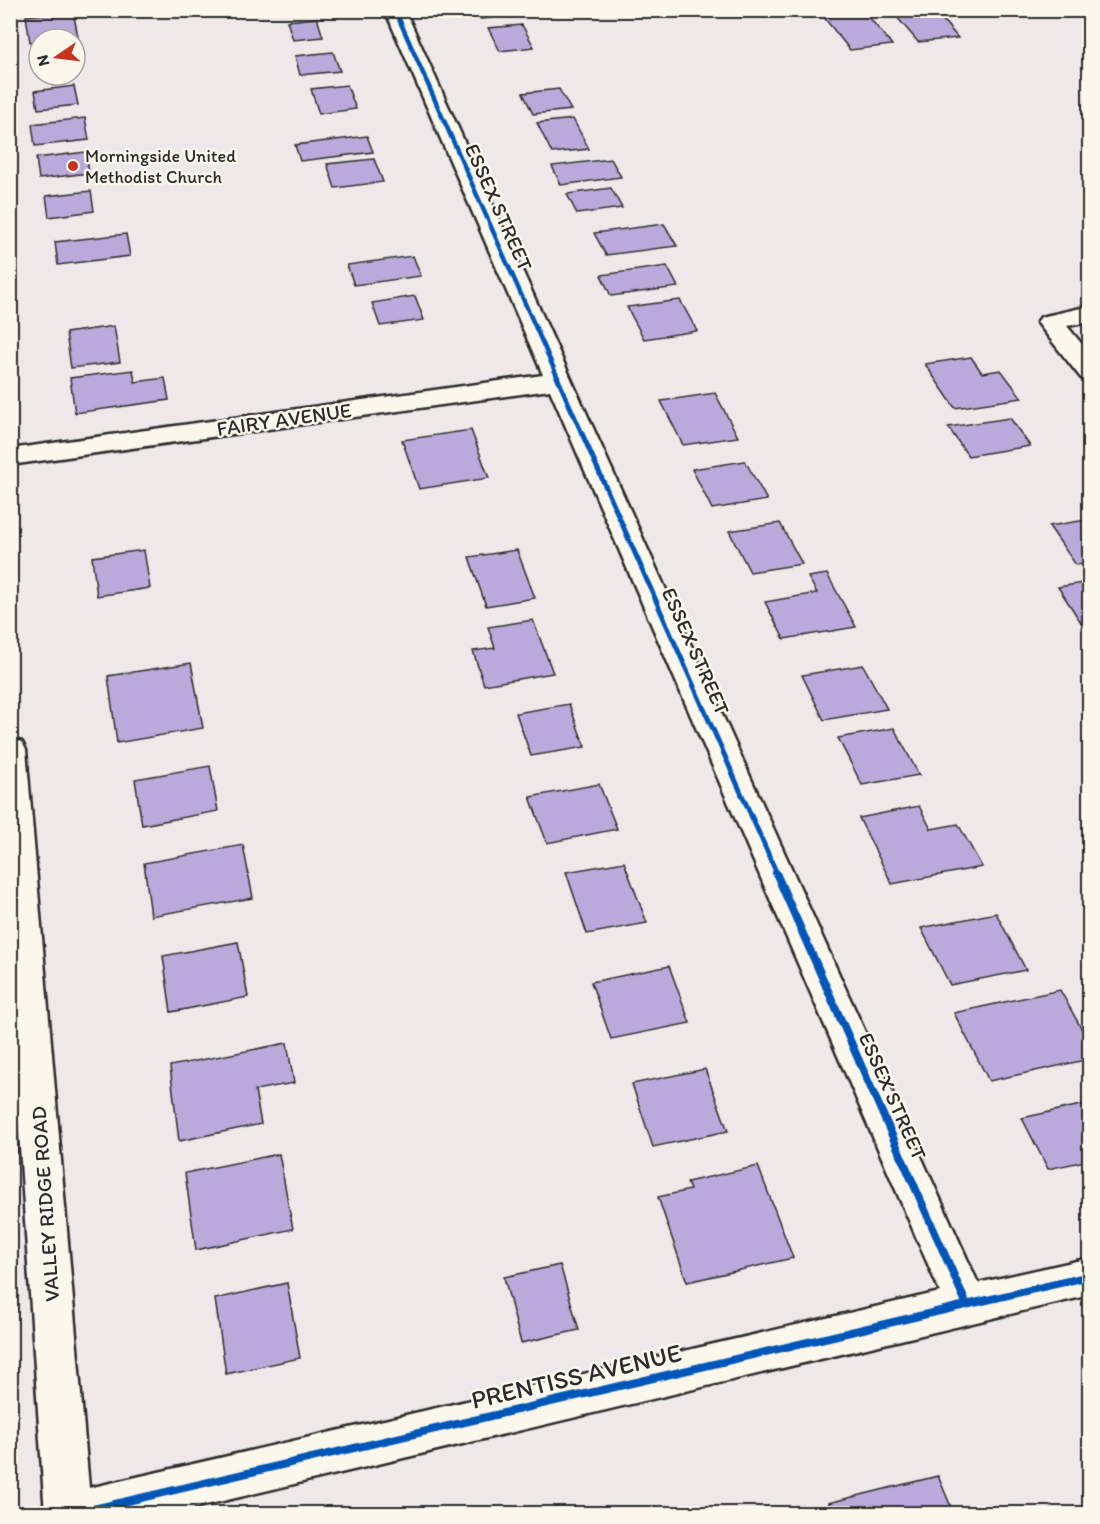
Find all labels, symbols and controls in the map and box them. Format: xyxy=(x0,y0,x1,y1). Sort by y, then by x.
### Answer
north arrow xyxy=(27,27,87,87)
text: N xyxy=(32,53,53,68)
street label: ESSEX STREET xyxy=(460,140,538,275)
place label: Morningside United Methodist Church xyxy=(85,145,236,188)
marker: Morningside United Methodist Church xyxy=(66,159,80,173)
street label: FAIRY AVENUE xyxy=(215,397,353,441)
street label: ESSEX STREET xyxy=(657,584,735,719)
street label: ESSEX STREET xyxy=(854,1029,932,1164)
street label: VALLEY RIDGE ROAD xyxy=(26,1105,64,1303)
street label: PRENTISS AVENUE xyxy=(468,1336,684,1416)

